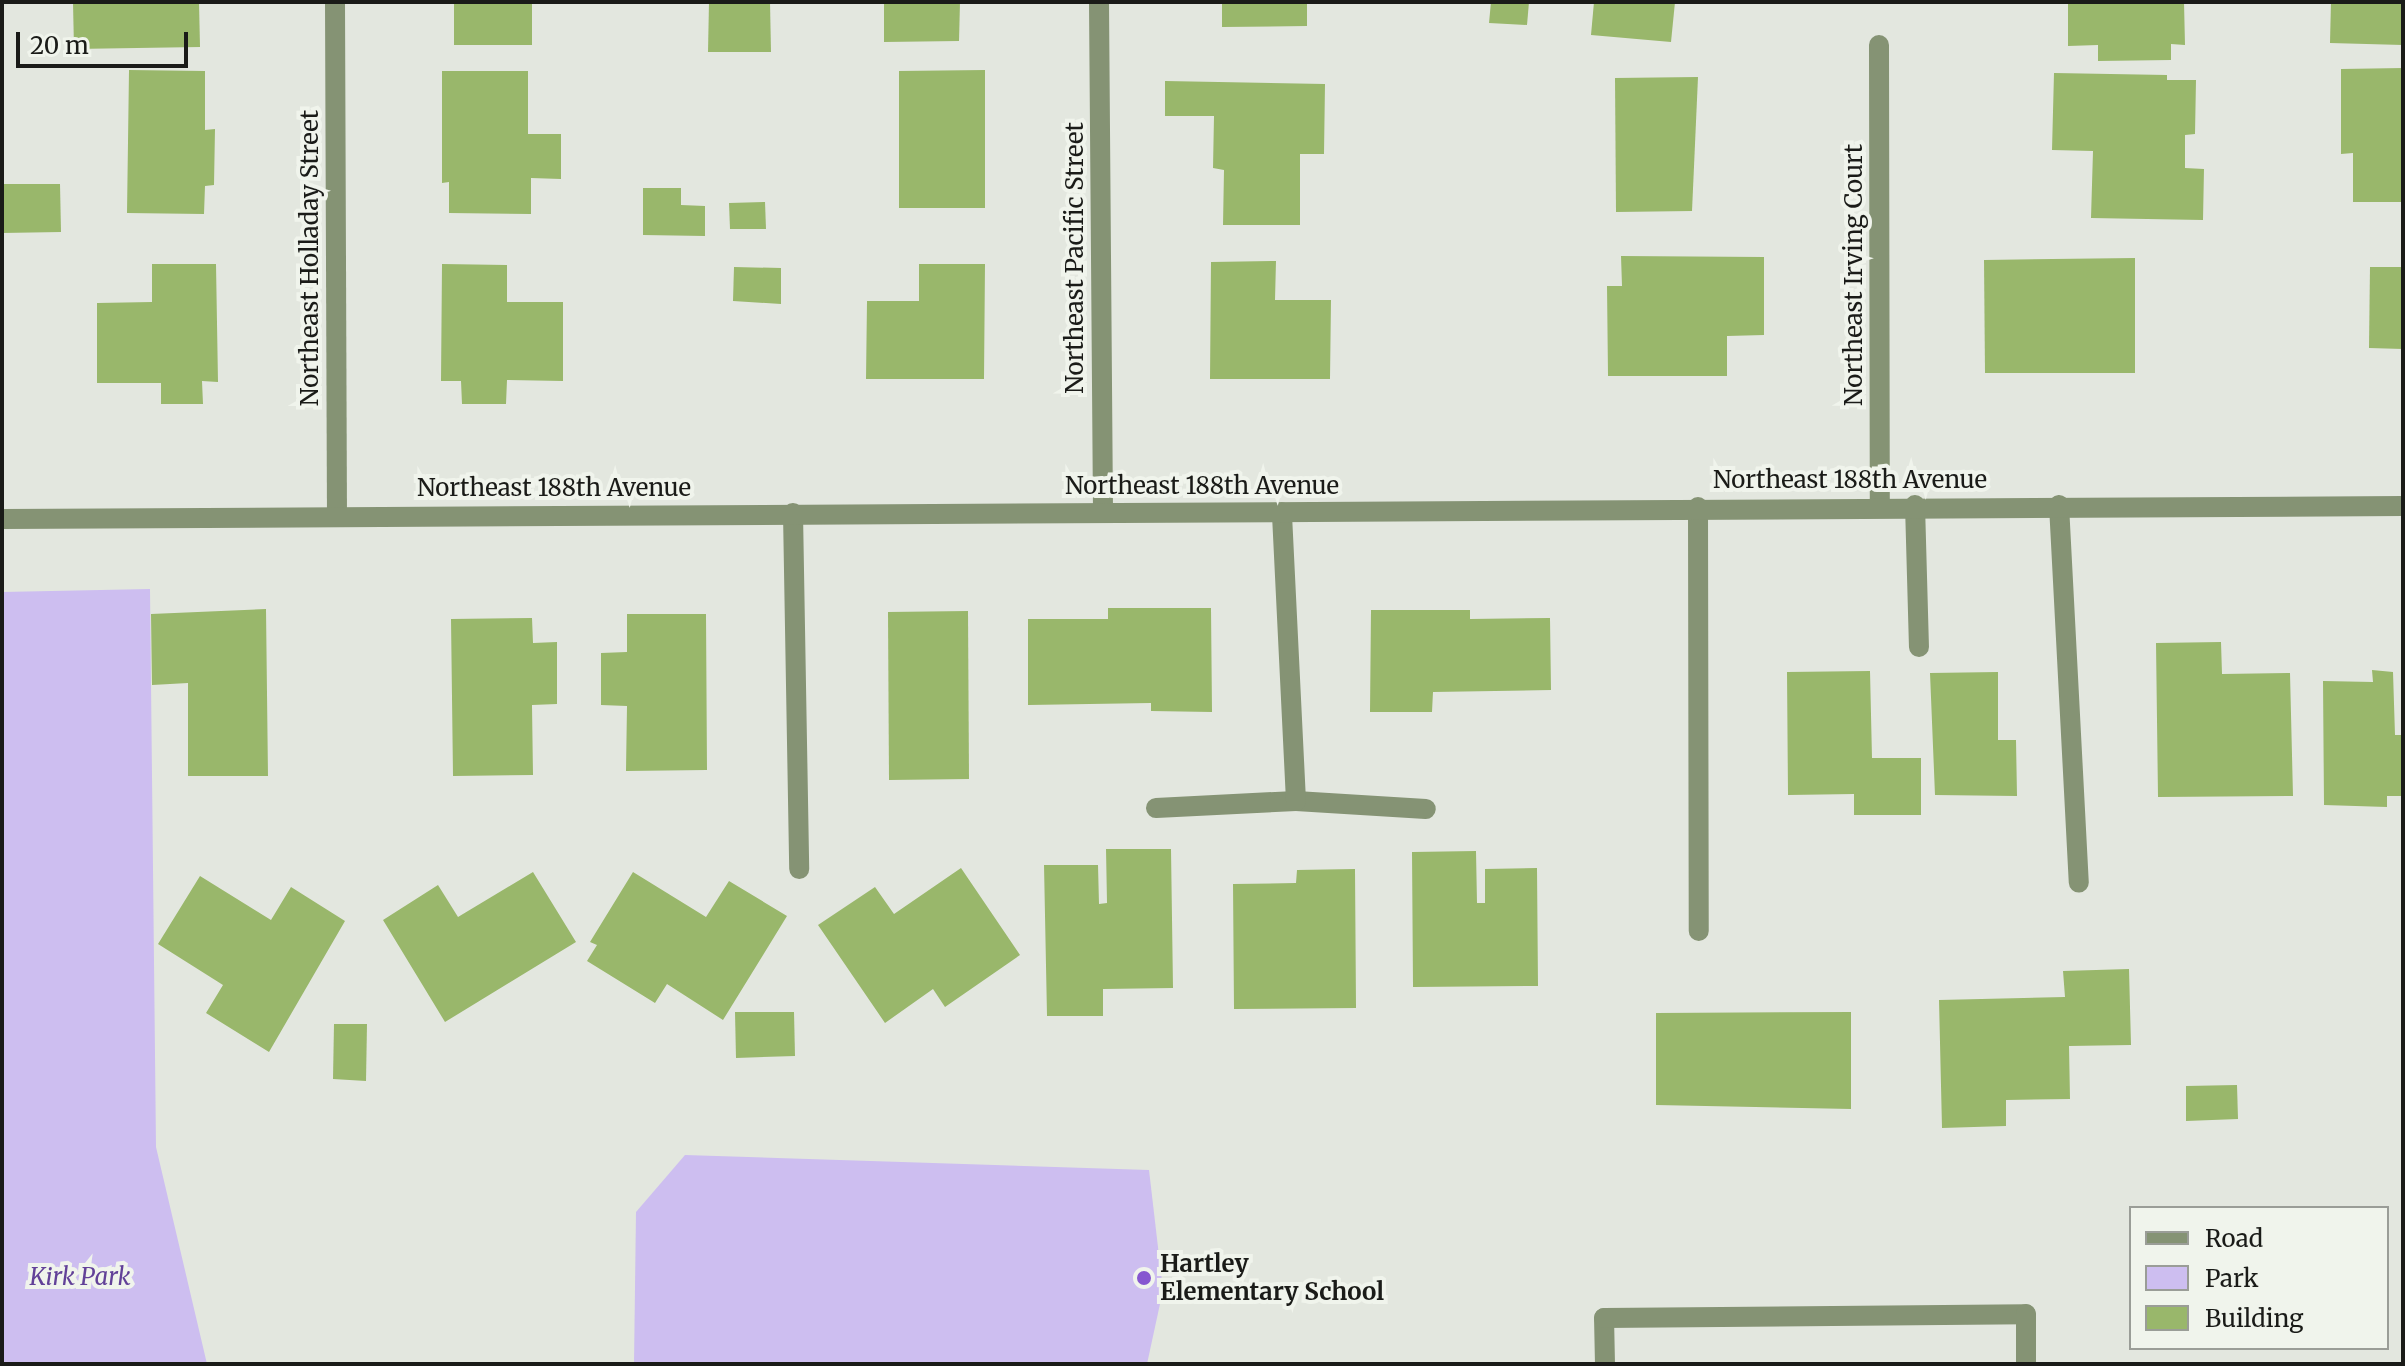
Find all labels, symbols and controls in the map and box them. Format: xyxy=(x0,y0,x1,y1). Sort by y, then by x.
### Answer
scale bar xyxy=(20,16,192,66)
text: 20 m xyxy=(30,30,89,61)
street label: Northeast Holladay Street xyxy=(296,110,324,406)
street label: Northeast Pacific Street xyxy=(1061,122,1089,394)
street label: Northeast Irving Court xyxy=(1840,144,1868,406)
street label: Northeast 188th Avenue xyxy=(1713,466,1987,494)
street label: Northeast 188th Avenue xyxy=(1065,472,1339,500)
street label: Northeast 188th Avenue xyxy=(417,474,691,502)
legend xyxy=(2129,1206,2389,1350)
text: Road xyxy=(2205,1223,2263,1254)
place label: Hartley Elementary School xyxy=(1160,1250,1384,1306)
park label: Kirk Park xyxy=(29,1263,131,1291)
text: Park xyxy=(2205,1263,2258,1294)
marker: Hartley Elementary School xyxy=(1135,1269,1153,1287)
text: Building xyxy=(2205,1303,2304,1334)

